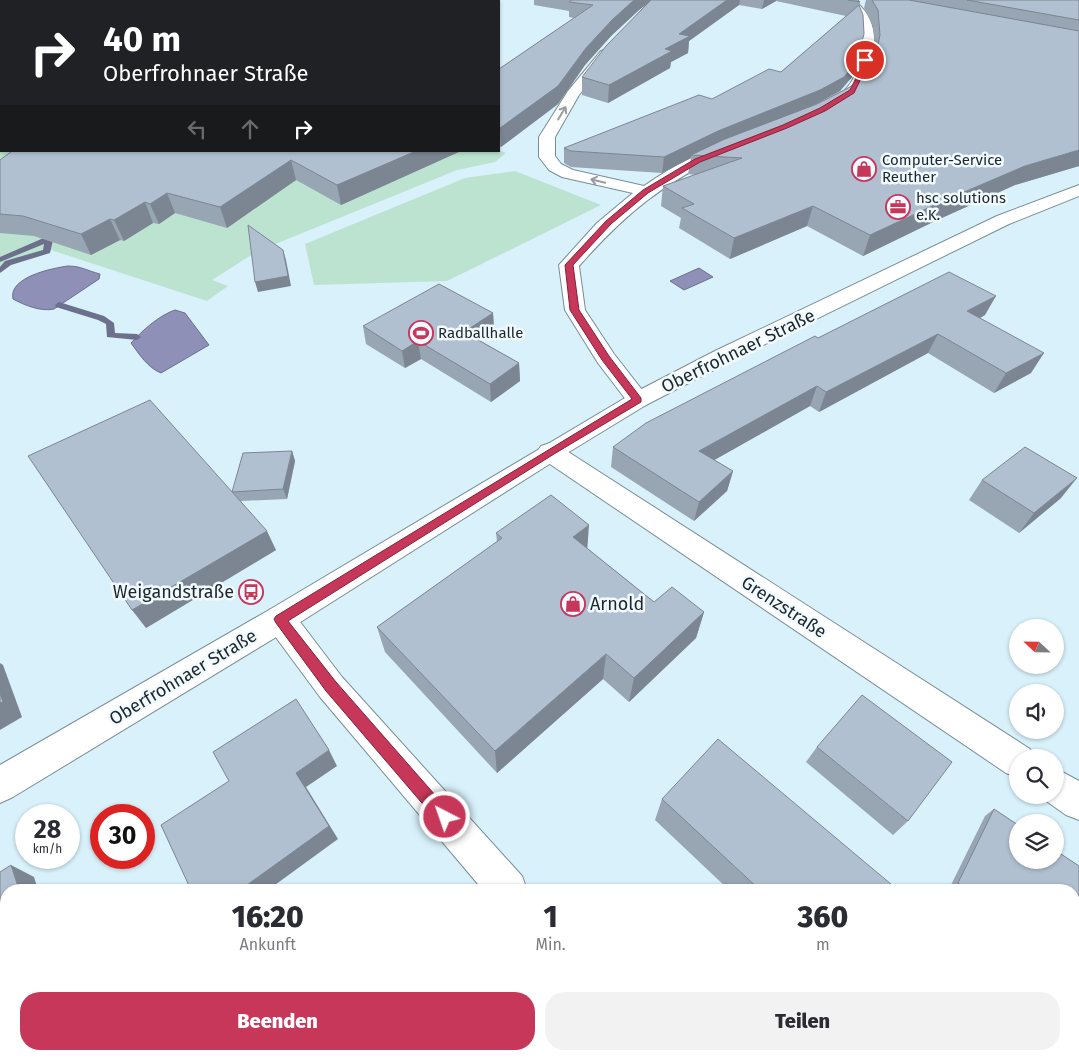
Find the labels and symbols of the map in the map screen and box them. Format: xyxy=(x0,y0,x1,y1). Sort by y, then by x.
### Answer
pin xyxy=(844,39,886,81)
one-way arrow xyxy=(557,106,567,120)
place label: Computer-Service Reuther xyxy=(882,151,1002,186)
shop icon: Computer-Service Reuther xyxy=(851,156,877,182)
one-way arrow xyxy=(590,176,606,185)
place label: hsc solutions e.K. xyxy=(916,189,1006,224)
office icon: hsc solutions e.K. xyxy=(885,194,911,220)
street label: Oberfrohnaer Straße xyxy=(658,304,818,398)
sports icon: Radballhalle xyxy=(408,320,434,346)
place label: Radballhalle xyxy=(438,324,523,342)
street label: Grenzstraße xyxy=(737,571,831,643)
bus stop icon: Weigandstraße xyxy=(238,579,264,605)
place label: Weigandstraße xyxy=(113,581,234,603)
shop icon: Arnold xyxy=(560,591,586,617)
place label: Arnold xyxy=(590,593,644,615)
north arrow xyxy=(1009,619,1064,674)
street label: Oberfrohnaer Straße xyxy=(105,624,261,730)
position arrow xyxy=(418,790,470,842)
speed limit sign: 30 xyxy=(90,804,155,869)

